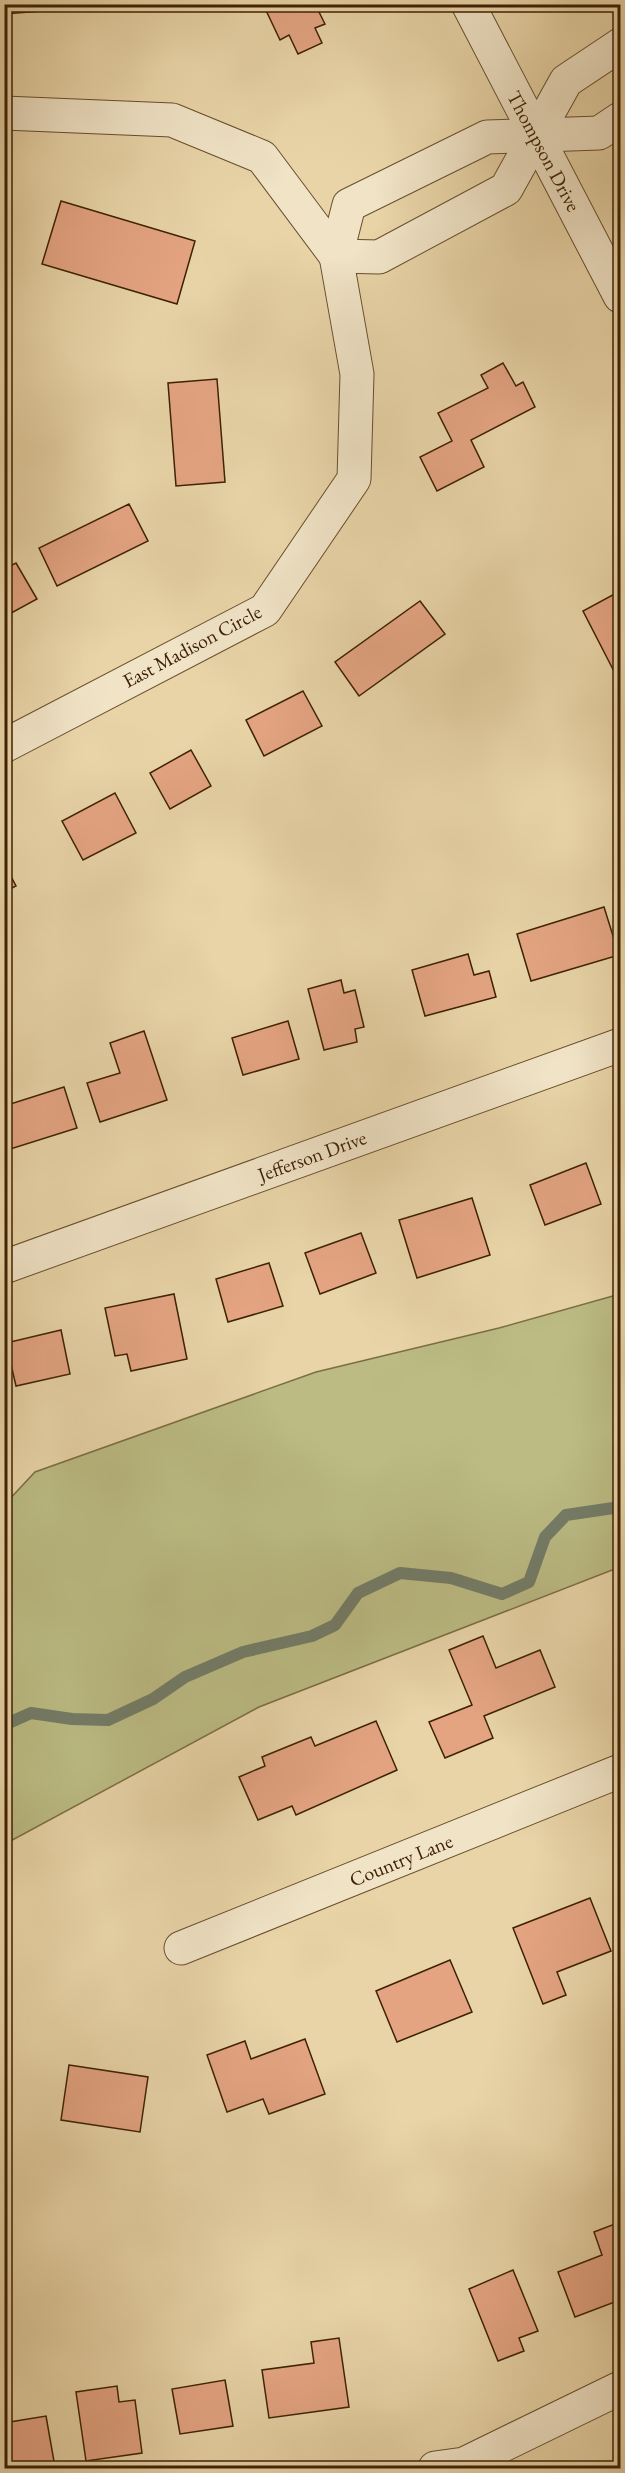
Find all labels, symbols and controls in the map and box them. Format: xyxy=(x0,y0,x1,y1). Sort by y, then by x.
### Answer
street label: Thompson Drive xyxy=(501,86,587,216)
street label: East Madison Circle xyxy=(118,598,266,694)
street label: Jefferson Drive xyxy=(252,1124,370,1188)
street label: Country Lane xyxy=(346,1827,457,1892)

